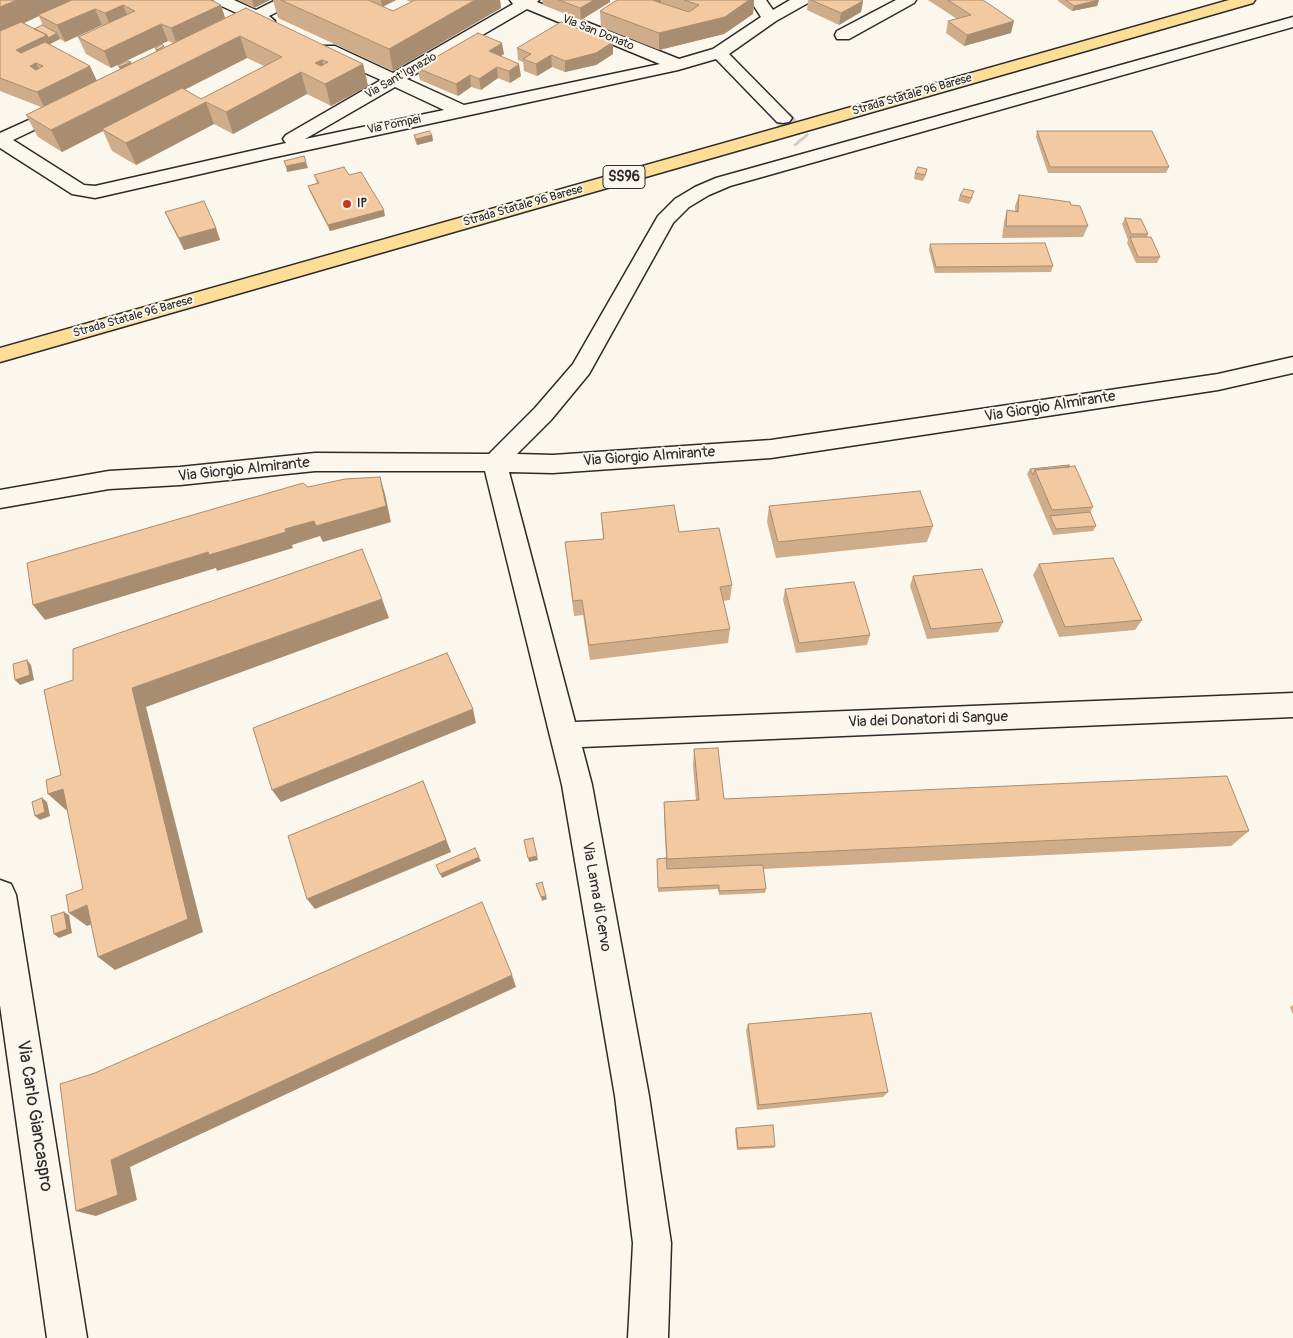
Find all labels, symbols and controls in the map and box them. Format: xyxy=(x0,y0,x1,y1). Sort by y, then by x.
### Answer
street label: Via San Donato xyxy=(560,12,636,54)
street label: Via Sant'Ignazio xyxy=(363,50,439,102)
street label: Strada Statale 96 Barese xyxy=(850,71,974,119)
street label: Via Pompei xyxy=(366,112,422,138)
road number: SS96 xyxy=(603,166,645,188)
street label: Strada Statale 96 Barese xyxy=(461,182,585,230)
place label: IP xyxy=(357,197,367,211)
marker: IP xyxy=(341,198,353,210)
street label: Strada Statale 96 Barese xyxy=(71,293,195,341)
street label: Via Giorgio Almirante xyxy=(983,388,1117,426)
street label: Via Giorgio Almirante xyxy=(582,443,716,471)
street label: Via Giorgio Almirante xyxy=(177,454,311,486)
street label: Via dei Donatori di Sangue xyxy=(848,708,1008,732)
street label: Via Lama di Cervo xyxy=(578,841,614,953)
street label: Via Carlo Giancaspro xyxy=(11,1039,57,1193)

